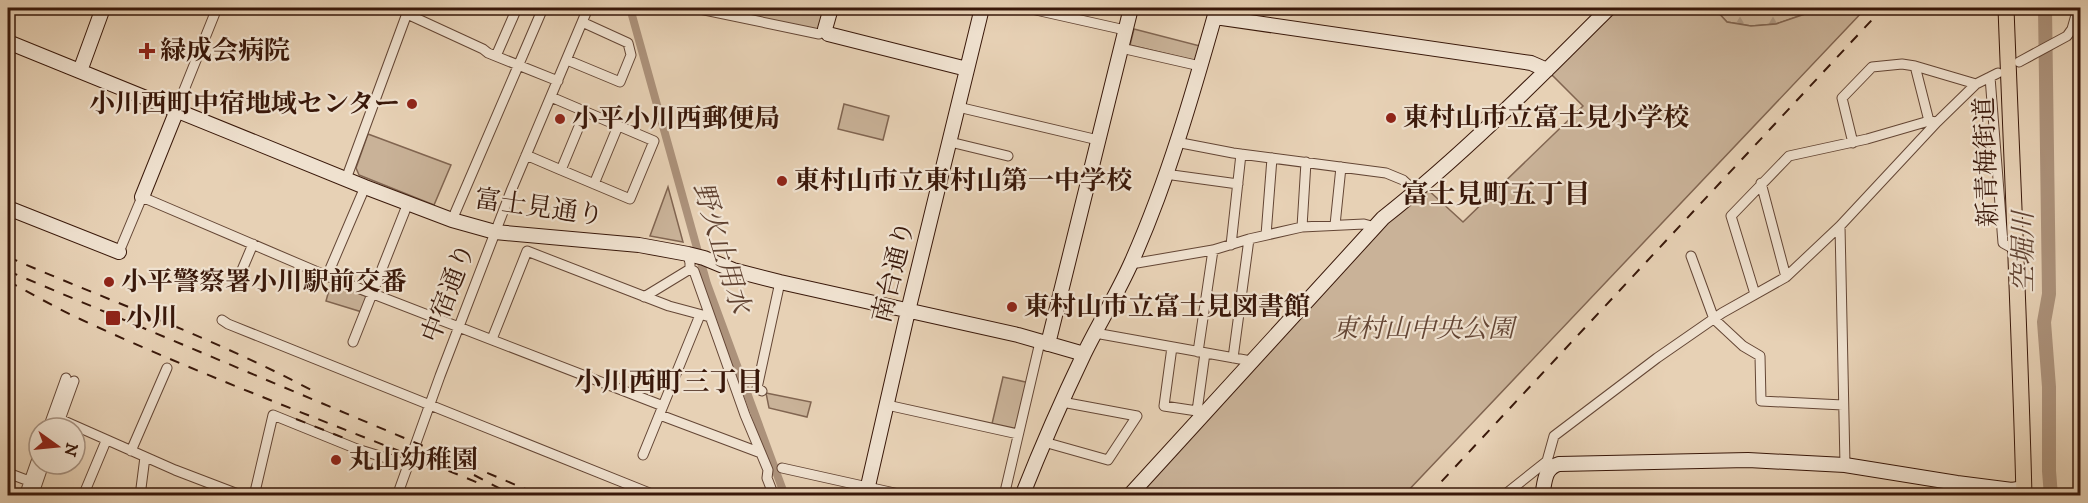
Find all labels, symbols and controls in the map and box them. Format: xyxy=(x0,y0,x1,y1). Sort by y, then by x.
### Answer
place label: 緑成会病院 xyxy=(160,35,290,68)
marker: 緑成会病院 xyxy=(138,42,156,60)
place label: 小川西町中宿地域センター xyxy=(89,88,400,121)
street label: 新青梅街道 xyxy=(1968,96,2006,228)
marker: 小川西町中宿地域センター xyxy=(405,97,419,111)
place label: 東村山市立富士見小学校 xyxy=(1403,102,1689,135)
place label: 小平小川西郵便局 xyxy=(572,103,780,136)
marker: 東村山市立富士見小学校 xyxy=(1384,111,1398,125)
marker: 小平小川西郵便局 xyxy=(553,112,567,126)
place label: 東村山市立東村山第一中学校 xyxy=(794,165,1132,198)
marker: 東村山市立東村山第一中学校 xyxy=(775,174,789,188)
water label: 野火止用水 xyxy=(685,178,758,320)
district label: 富士見町五丁目 xyxy=(1402,178,1591,212)
street label: 富士見通り xyxy=(472,183,606,233)
water label: 空堀川 xyxy=(2007,209,2041,293)
street label: 南台通り xyxy=(865,218,923,326)
street label: 中宿通り xyxy=(415,239,483,347)
place label: 小平警察署小川駅前交番 xyxy=(121,266,407,299)
marker: 小平警察署小川駅前交番 xyxy=(102,275,116,289)
place label: 東村山市立富士見図書館 xyxy=(1024,291,1310,324)
marker: 東村山市立富士見図書館 xyxy=(1005,300,1019,314)
place label: 小川 xyxy=(126,302,178,335)
marker: 小川 xyxy=(104,309,122,327)
park label: 東村山中央公園 xyxy=(1332,313,1518,346)
district label: 小川西町三丁目 xyxy=(575,366,764,400)
north arrow xyxy=(27,416,87,476)
text: N xyxy=(59,441,82,459)
place label: 丸山幼稚園 xyxy=(348,444,478,477)
marker: 丸山幼稚園 xyxy=(329,453,343,467)

